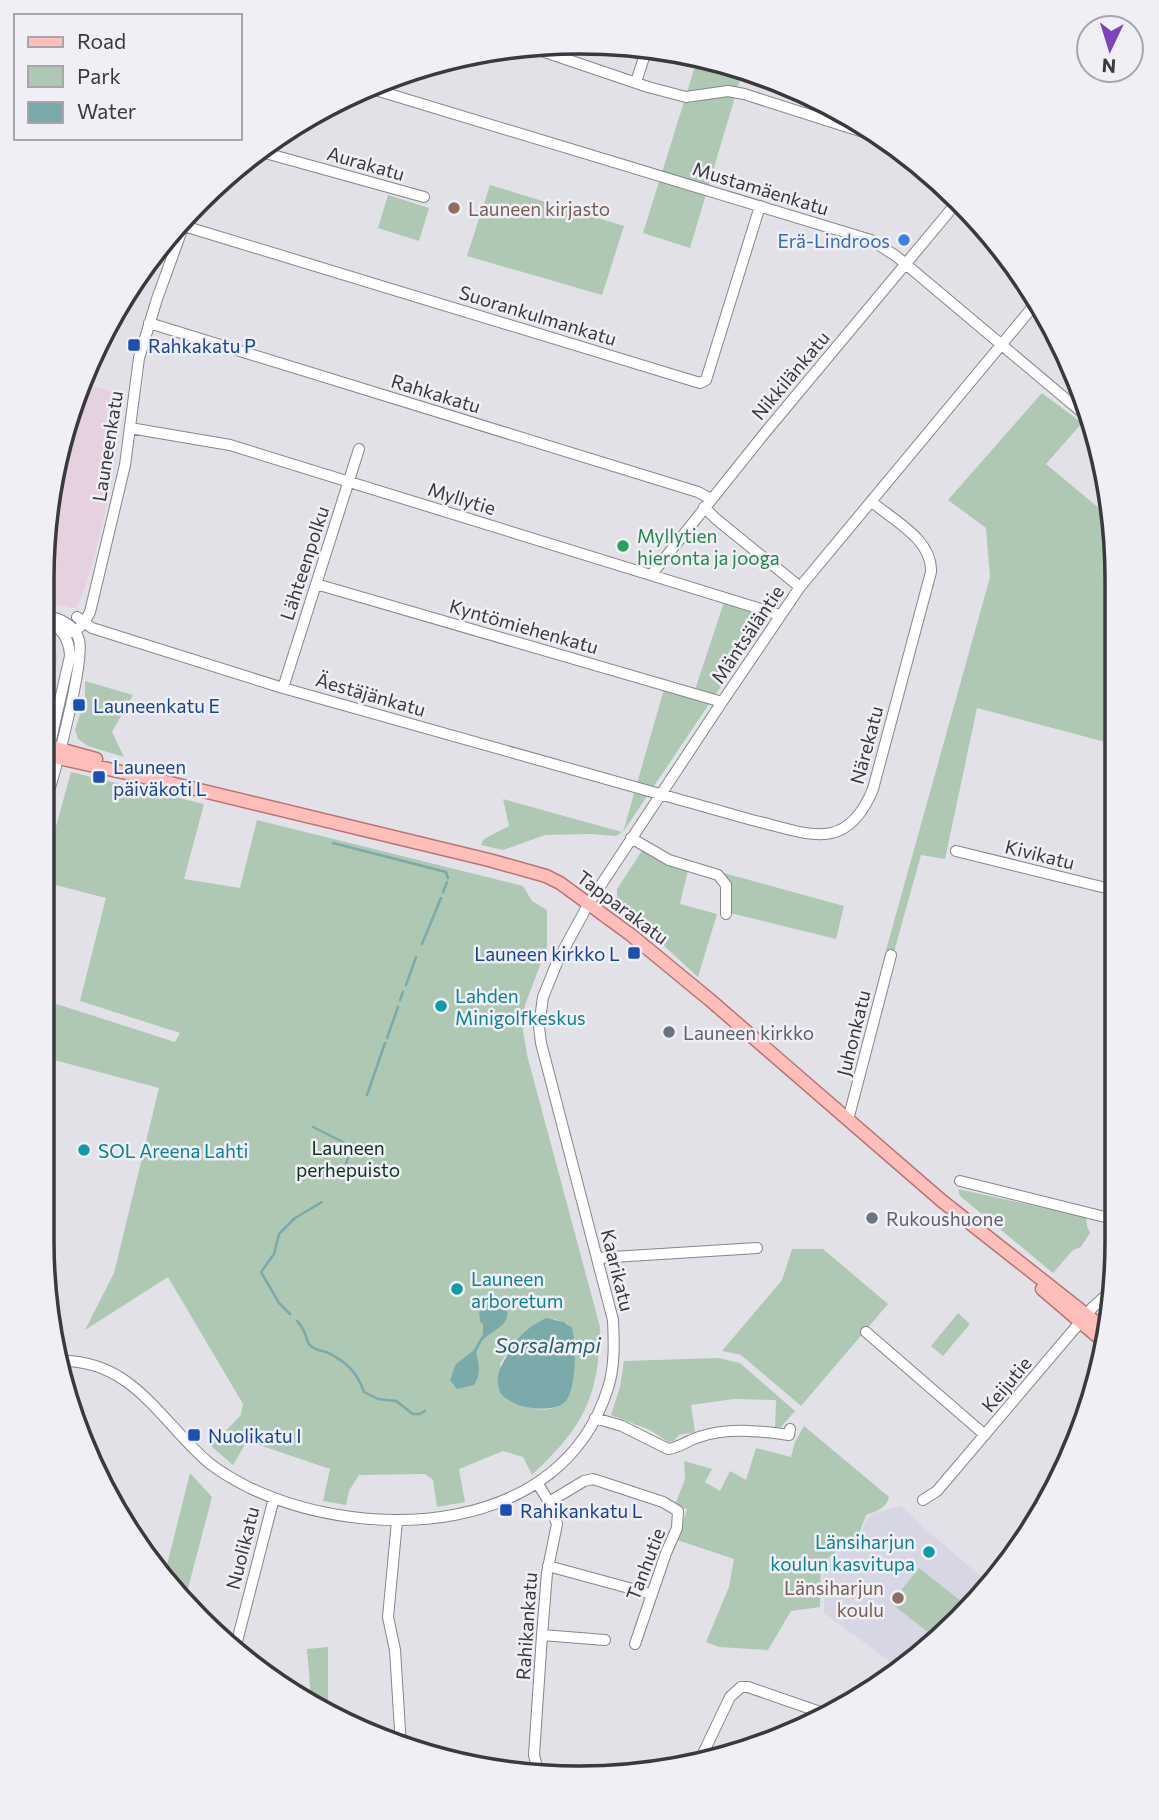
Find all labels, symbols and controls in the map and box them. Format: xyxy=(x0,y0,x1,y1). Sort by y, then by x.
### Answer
legend xyxy=(14,14,242,140)
north arrow xyxy=(1075,14,1145,84)
text: Road xyxy=(77,28,126,53)
text: N xyxy=(1101,54,1117,78)
text: Park xyxy=(77,63,121,88)
text: Water xyxy=(77,98,136,123)
street label: Aurakatu xyxy=(325,141,407,185)
street label: Mustamäenkatu xyxy=(690,156,832,220)
place label: Launeen kirjasto xyxy=(468,197,610,220)
marker: Launeen kirjasto xyxy=(446,200,462,216)
place label: Erä-Lindroos xyxy=(777,229,890,252)
marker: Erä-Lindroos xyxy=(896,232,912,248)
street label: Suorankulmankatu xyxy=(457,280,619,350)
street label: Nikkilänkatu xyxy=(746,326,834,424)
place label: Rahkakatu P xyxy=(148,334,256,357)
marker: Rahkakatu P xyxy=(126,337,142,353)
street label: Rahkakatu xyxy=(388,368,484,418)
street label: Launeenkatu xyxy=(87,389,127,503)
street label: Myllytie xyxy=(425,477,499,519)
street label: Lähteenpolku xyxy=(275,503,333,623)
place label: Myllytien hieronta ja jooga xyxy=(637,524,780,569)
marker: Myllytien hieronta ja jooga xyxy=(615,538,631,554)
street label: Mäntsäläntie xyxy=(706,581,788,687)
street label: Kyntömiehenkatu xyxy=(447,594,601,658)
street label: Äestäjänkatu xyxy=(313,667,429,721)
place label: Launeenkatu E xyxy=(93,694,220,717)
marker: Launeenkatu E xyxy=(71,697,87,713)
street label: Närekatu xyxy=(845,703,887,787)
place label: Launeen päiväkoti L xyxy=(113,755,207,800)
marker: Launeen päiväkoti L xyxy=(91,769,107,785)
street label: Kivikatu xyxy=(1003,834,1077,874)
street label: Tapparakatu xyxy=(573,865,673,949)
place label: Launeen kirkko L xyxy=(474,942,620,965)
marker: Launeen kirkko L xyxy=(626,945,642,961)
place label: Lahden Minigolfkeskus xyxy=(455,984,586,1029)
street label: Juhonkatu xyxy=(831,988,875,1078)
marker: Lahden Minigolfkeskus xyxy=(433,998,449,1014)
place label: Launeen kirkko xyxy=(683,1021,814,1044)
marker: Launeen kirkko xyxy=(661,1024,677,1040)
park label: Launeen perhepuisto xyxy=(296,1136,400,1181)
place label: SOL Areena Lahti xyxy=(98,1139,248,1162)
marker: SOL Areena Lahti xyxy=(76,1142,92,1158)
place label: Rukoushuone xyxy=(886,1207,1003,1230)
marker: Rukoushuone xyxy=(864,1210,880,1226)
street label: Kaarikatu xyxy=(597,1227,639,1313)
place label: Launeen arboretum xyxy=(471,1267,563,1312)
marker: Launeen arboretum xyxy=(449,1281,465,1297)
water label: Sorsalampi xyxy=(495,1332,602,1357)
street label: Keijutie xyxy=(976,1352,1036,1416)
place label: Nuolikatu I xyxy=(208,1424,302,1447)
marker: Nuolikatu I xyxy=(186,1427,202,1443)
place label: Rahikankatu L xyxy=(520,1499,643,1522)
marker: Rahikankatu L xyxy=(498,1502,514,1518)
street label: Nuolikatu xyxy=(221,1504,263,1592)
street label: Tanhutie xyxy=(621,1525,669,1603)
place label: Länsiharjun koulun kasvitupa xyxy=(770,1530,915,1575)
marker: Länsiharjun koulun kasvitupa xyxy=(921,1544,937,1560)
street label: Rahikankatu xyxy=(511,1571,541,1681)
place label: Länsiharjun koulu xyxy=(784,1576,884,1621)
marker: Länsiharjun koulu xyxy=(890,1590,906,1606)

